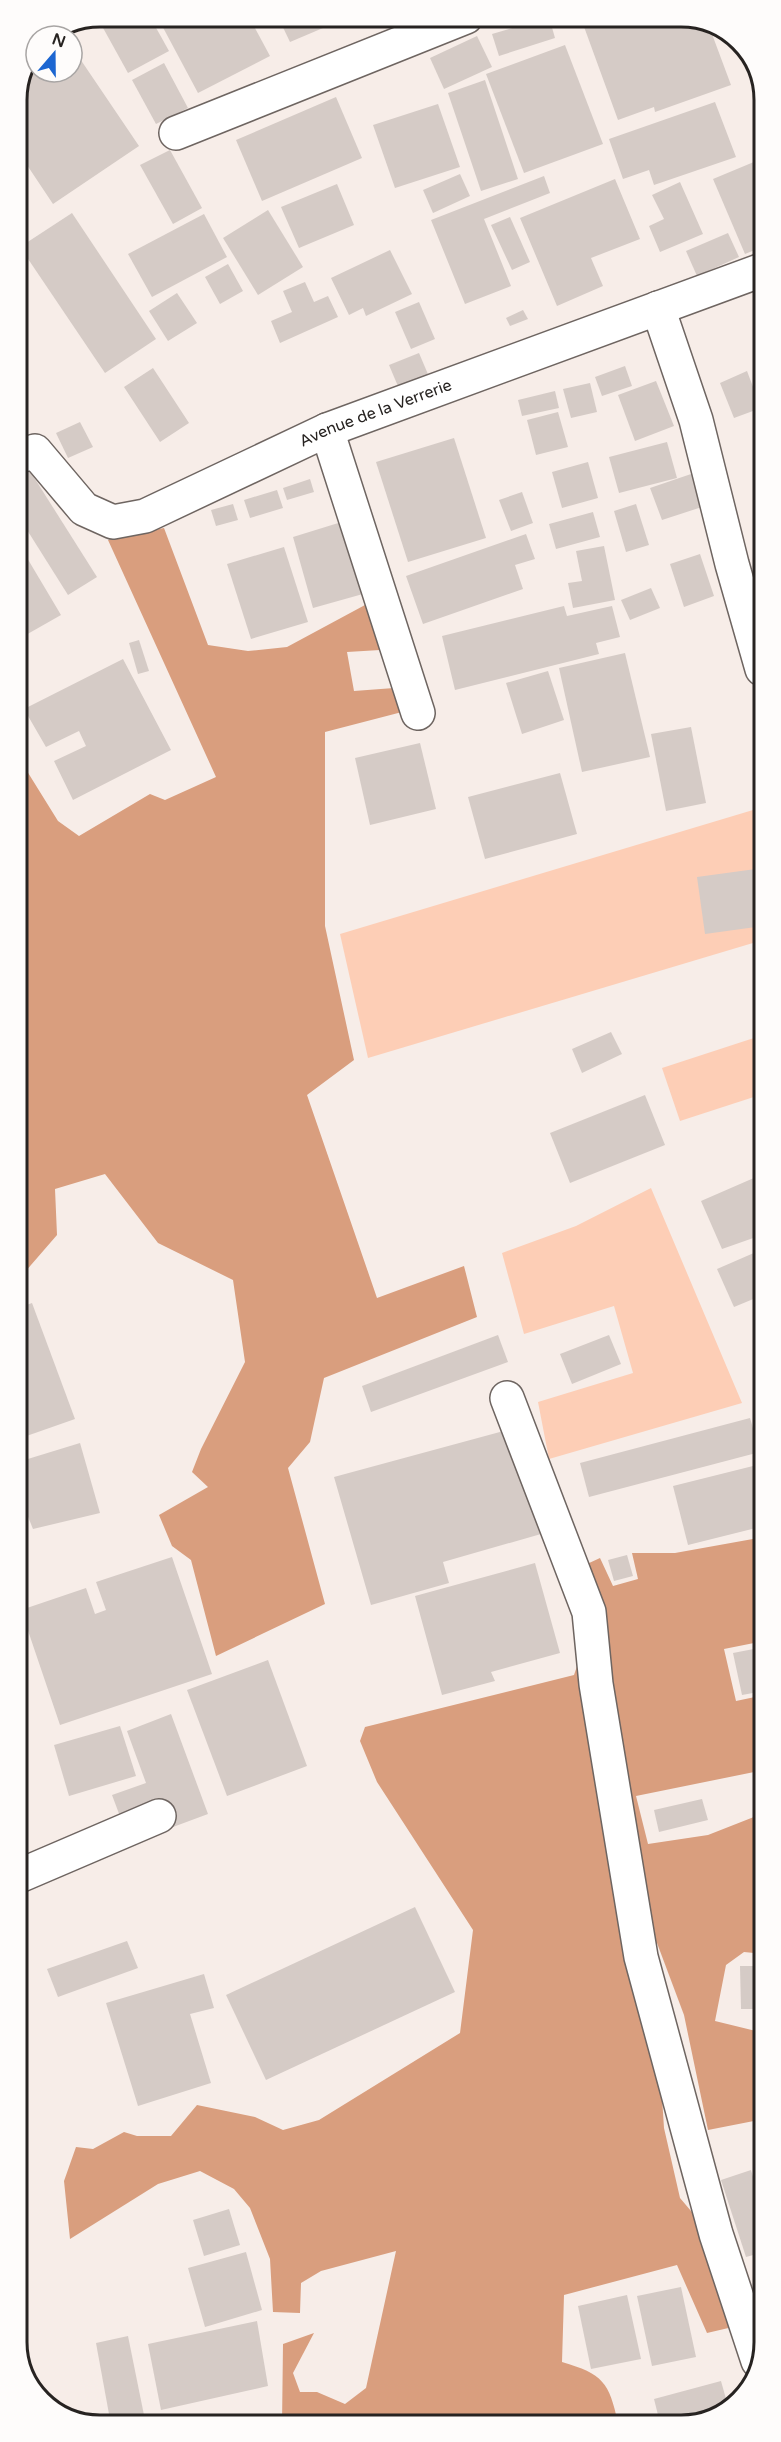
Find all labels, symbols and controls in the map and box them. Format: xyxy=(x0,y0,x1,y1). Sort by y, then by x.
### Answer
north arrow xyxy=(24,24,84,84)
text: N xyxy=(49,29,68,52)
street label: Avenue de la Verrerie xyxy=(296,375,455,452)

